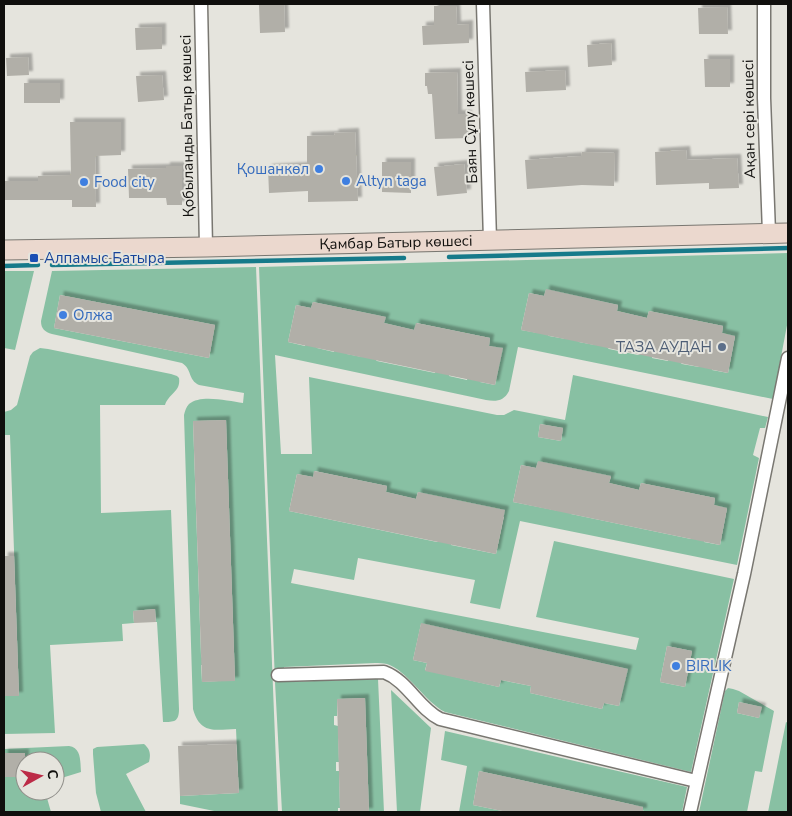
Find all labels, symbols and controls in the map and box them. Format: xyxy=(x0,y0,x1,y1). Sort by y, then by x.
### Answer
street label: Қобыланды Батыр көшесі xyxy=(175,34,199,218)
street label: Ақан сері көшесі xyxy=(738,59,760,179)
street label: Баян Сұлу көшесі xyxy=(458,60,482,184)
place label: Қошанкөл xyxy=(237,159,309,179)
marker: Қошанкөл xyxy=(313,163,325,175)
place label: Altyn taga xyxy=(356,171,427,191)
place label: Food city xyxy=(94,172,155,192)
marker: Altyn taga xyxy=(340,175,352,187)
marker: Food city xyxy=(78,176,90,188)
street label: Қамбар Батыр көшесі xyxy=(319,231,473,254)
place label: Алпамыс Батыра xyxy=(44,248,165,268)
marker: Алпамыс Батыра xyxy=(28,252,40,264)
place label: Олжа xyxy=(73,305,113,325)
marker: Олжа xyxy=(57,309,69,321)
place label: ТАЗА АУДАН xyxy=(616,337,712,357)
marker: ТАЗА АУДАН xyxy=(716,341,728,353)
place label: BIRLIK xyxy=(686,656,732,676)
marker: BIRLIK xyxy=(670,660,682,672)
north arrow xyxy=(15,751,65,801)
text: С xyxy=(42,768,63,781)

